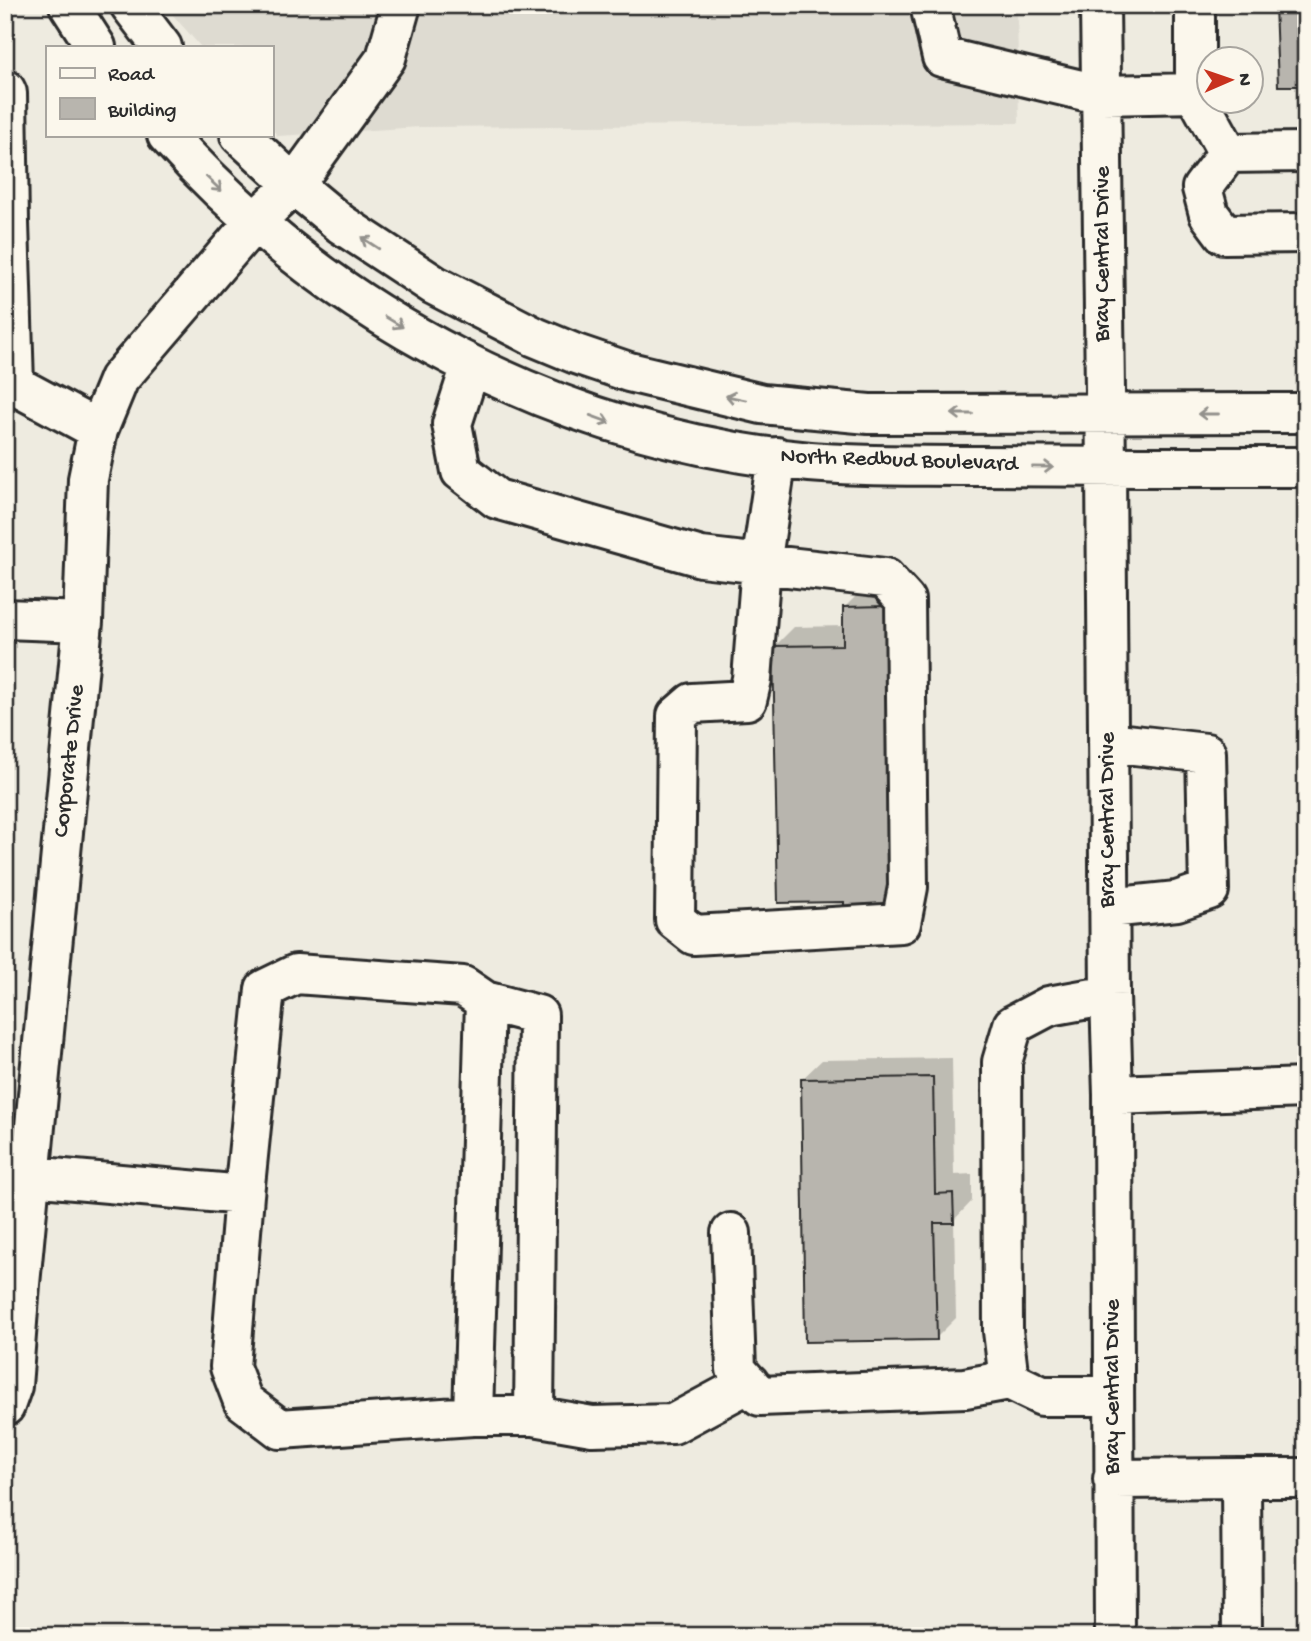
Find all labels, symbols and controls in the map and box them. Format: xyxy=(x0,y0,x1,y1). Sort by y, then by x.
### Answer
legend xyxy=(46,46,273,136)
north arrow xyxy=(1196,46,1266,116)
text: Road xyxy=(108,64,156,89)
text: N xyxy=(1232,73,1255,86)
text: Building xyxy=(107,100,177,125)
street label: Bray Central Drive xyxy=(1090,165,1117,343)
one-way arrow xyxy=(205,176,222,193)
one-way arrow xyxy=(361,236,381,250)
one-way arrow xyxy=(383,316,403,330)
one-way arrow xyxy=(725,390,748,404)
one-way arrow xyxy=(951,407,974,421)
one-way arrow xyxy=(1197,407,1220,420)
one-way arrow xyxy=(588,413,610,426)
street label: North Redbud Boulevard xyxy=(780,443,1020,479)
one-way arrow xyxy=(1031,460,1054,474)
street label: Corporate Drive xyxy=(49,682,92,839)
street label: Bray Central Drive xyxy=(1095,731,1122,909)
street label: Bray Central Drive xyxy=(1100,1298,1127,1476)

